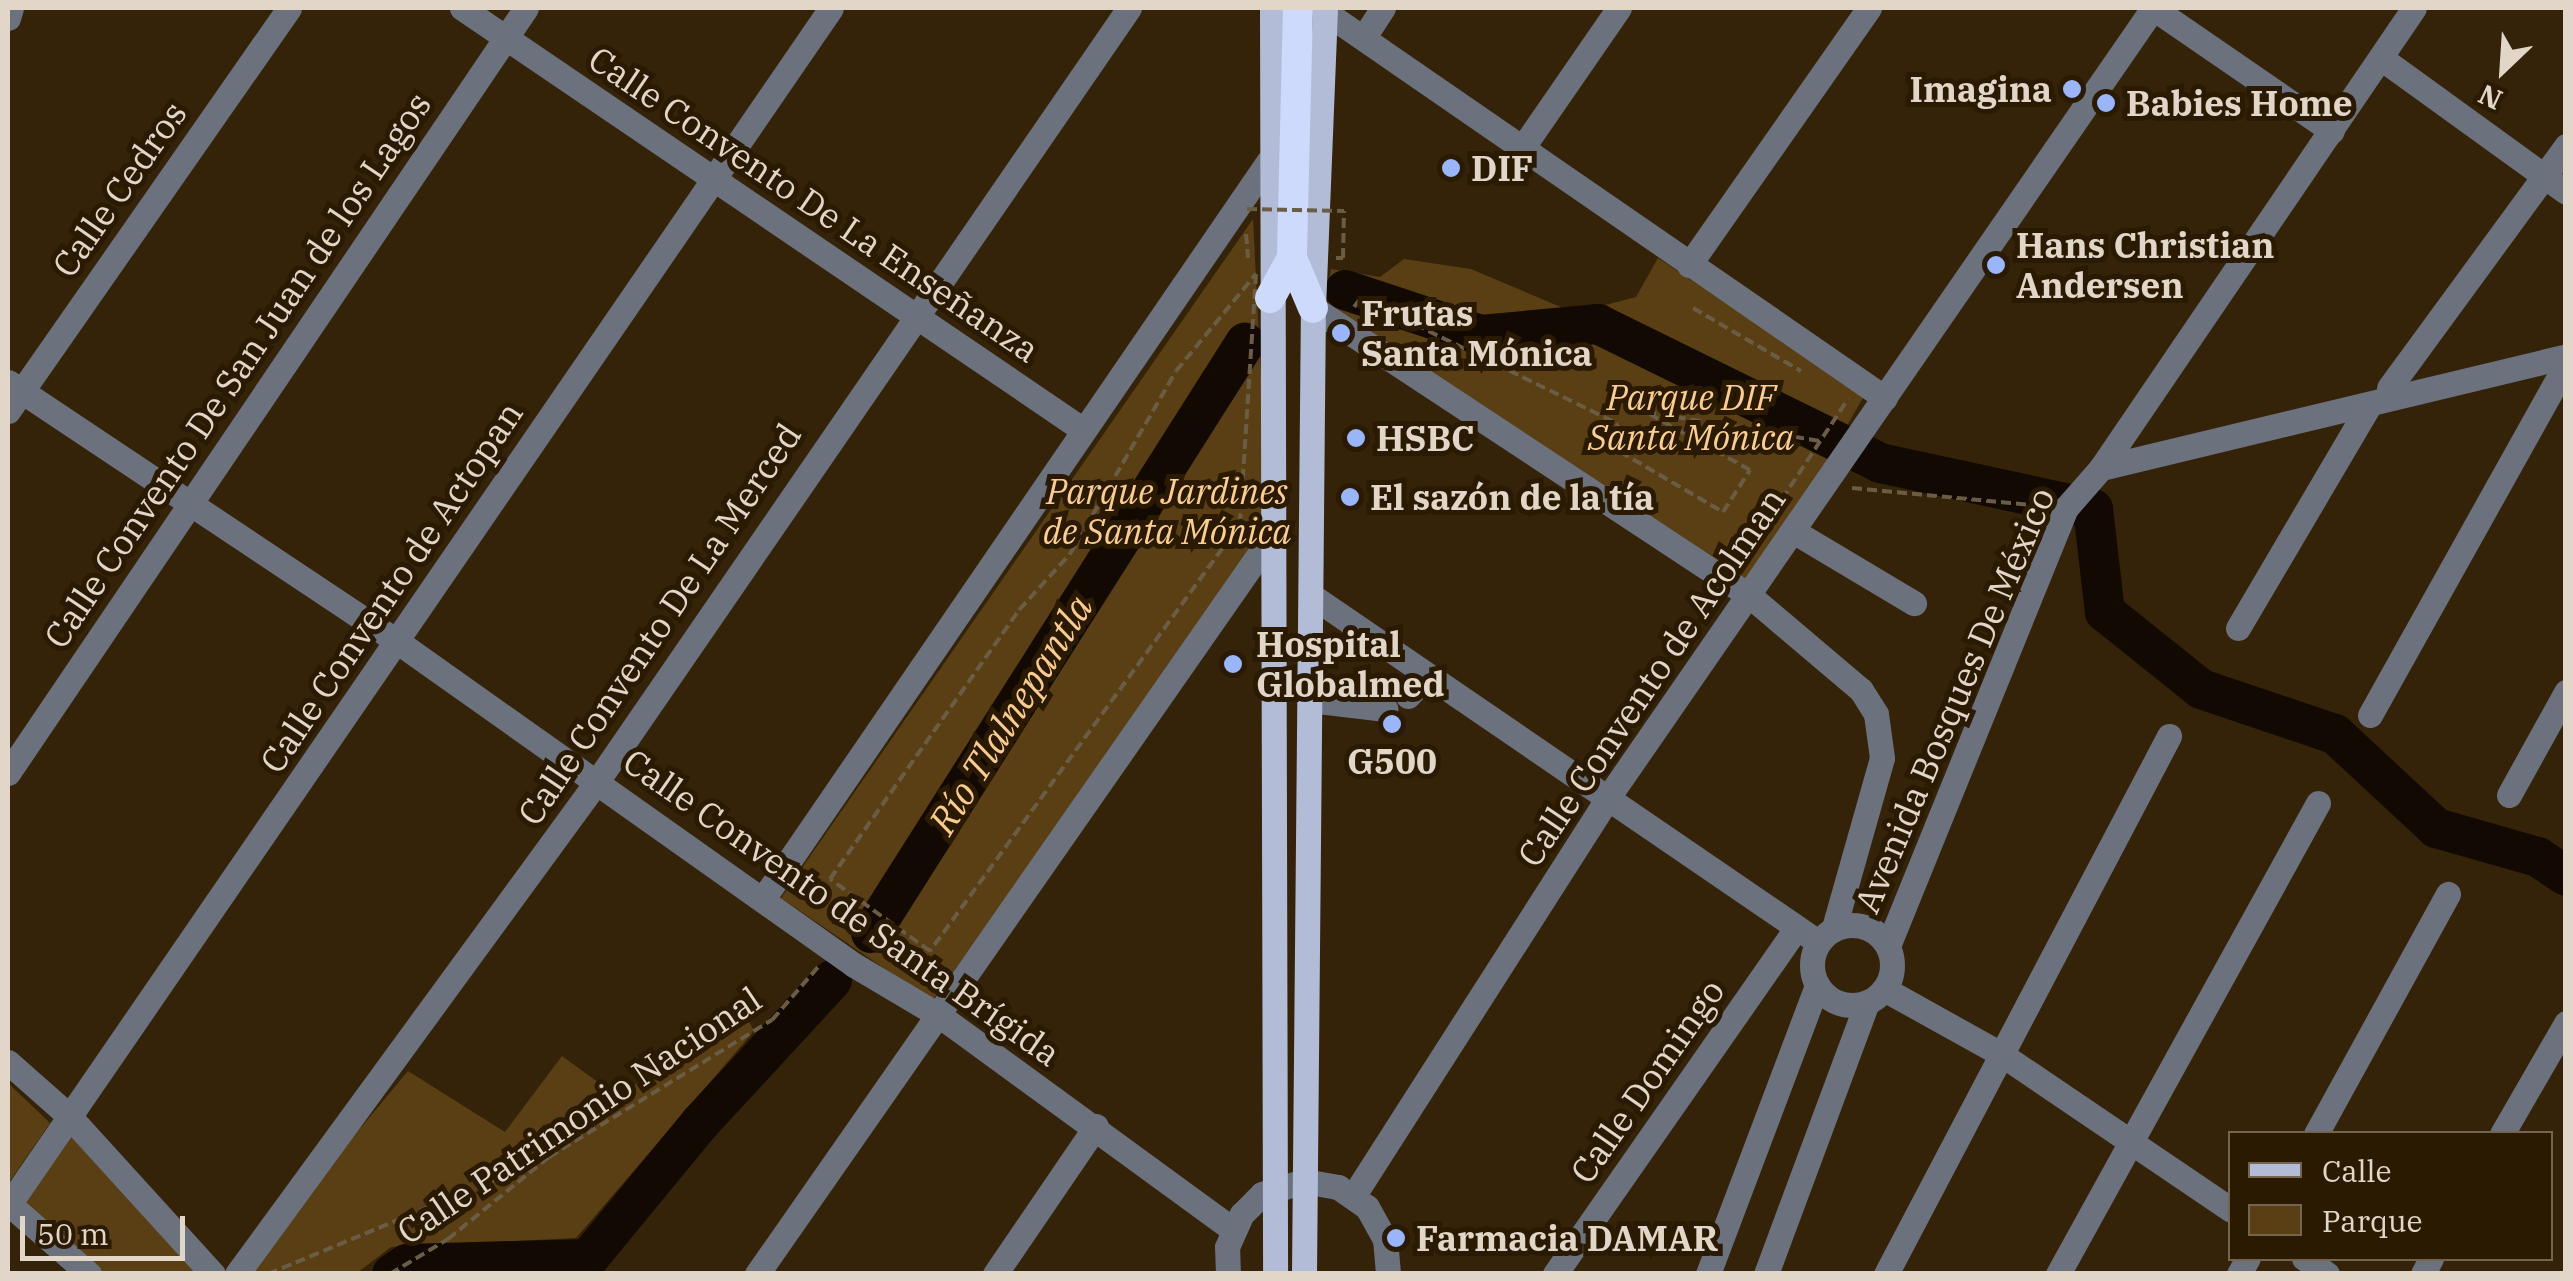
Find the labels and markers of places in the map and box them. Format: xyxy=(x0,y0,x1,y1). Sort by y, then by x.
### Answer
place label: Imagina xyxy=(1910,68,2052,110)
marker: Imagina xyxy=(2061,78,2083,100)
place label: Babies Home xyxy=(2126,82,2353,124)
marker: Babies Home xyxy=(2095,92,2117,114)
place label: DIF xyxy=(1471,147,1533,189)
marker: DIF xyxy=(1440,157,1462,179)
place label: Hans Christian Andersen xyxy=(2016,224,2274,306)
marker: Hans Christian Andersen xyxy=(1985,254,2007,276)
place label: Frutas Santa Mónica xyxy=(1361,292,1593,374)
marker: Frutas Santa Mónica xyxy=(1330,322,1352,344)
place label: HSBC xyxy=(1376,417,1474,459)
marker: HSBC xyxy=(1345,427,1367,449)
place label: El sazón de la tía xyxy=(1370,476,1654,518)
marker: El sazón de la tía xyxy=(1339,486,1361,508)
place label: Hospital Globalmed xyxy=(1256,623,1445,705)
marker: Hospital Globalmed xyxy=(1220,651,1246,677)
marker: G500 xyxy=(1381,713,1403,735)
place label: G500 xyxy=(1347,740,1437,782)
place label: Farmacia DAMAR xyxy=(1416,1217,1718,1259)
marker: Farmacia DAMAR xyxy=(1385,1227,1407,1249)

